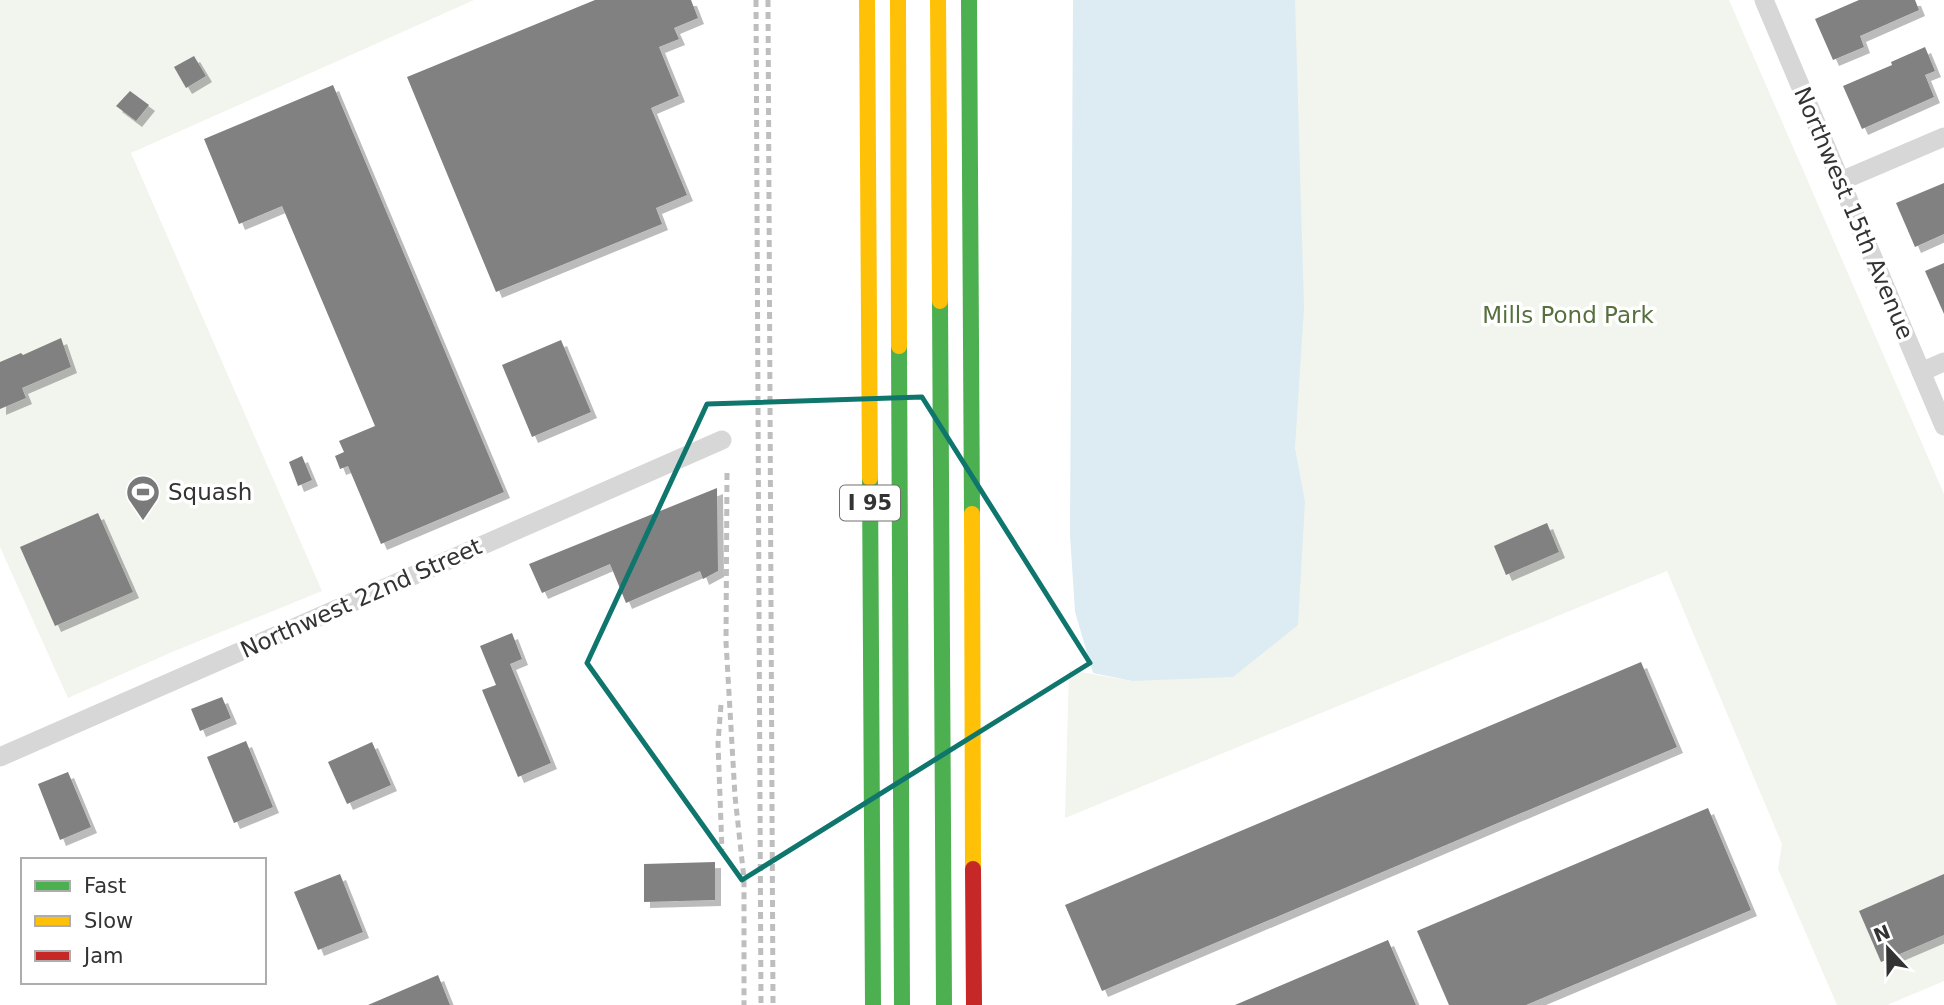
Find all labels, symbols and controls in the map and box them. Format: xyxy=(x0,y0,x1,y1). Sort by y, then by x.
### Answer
street label: Northwest 15th Avenue xyxy=(1789,83,1919,343)
park label: Mills Pond Park xyxy=(1482,302,1654,328)
sports icon: Squash xyxy=(124,473,162,522)
place label: Squash xyxy=(168,479,252,505)
road number: I 95 xyxy=(840,486,900,520)
street label: Northwest 22nd Street xyxy=(236,533,486,663)
legend xyxy=(21,858,266,984)
text: Fast xyxy=(84,874,126,898)
text: Slow xyxy=(84,909,133,933)
north arrow xyxy=(1853,914,1923,984)
text: N xyxy=(1870,920,1893,946)
text: Jam xyxy=(82,944,124,968)

